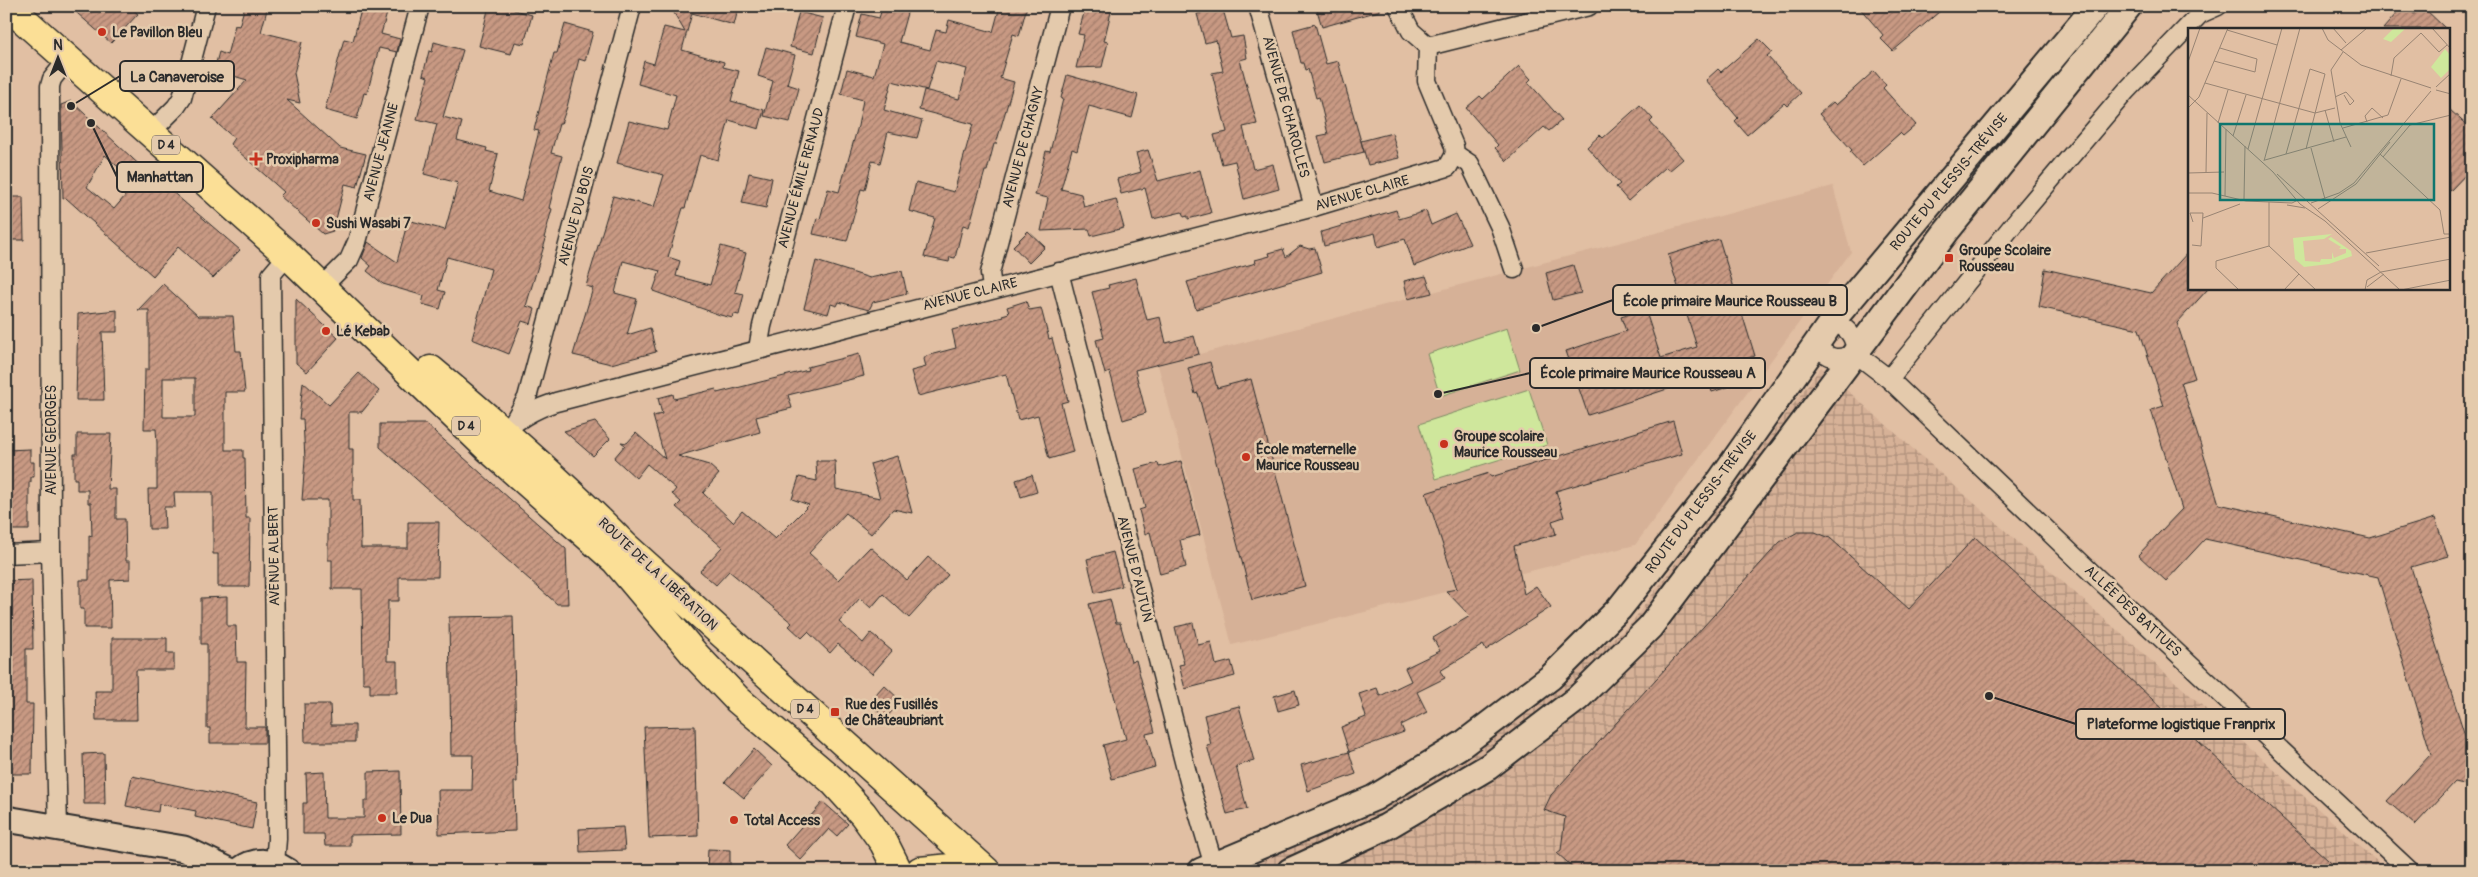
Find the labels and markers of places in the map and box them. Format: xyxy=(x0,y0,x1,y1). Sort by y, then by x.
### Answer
place label: Le Pavillon Bleu xyxy=(112,24,203,41)
marker: Le Pavillon Bleu xyxy=(96,26,108,38)
callout: La Canaveroise xyxy=(120,61,234,91)
place label: Proxipharma xyxy=(266,151,339,168)
marker: Proxipharma xyxy=(250,153,262,165)
callout: Manhattan xyxy=(117,162,203,192)
place label: Sushi Wasabi 7 xyxy=(326,215,411,232)
marker: Sushi Wasabi 7 xyxy=(310,217,322,229)
place label: Groupe Scolaire Rousseau xyxy=(1959,242,2052,275)
marker: Groupe Scolaire Rousseau xyxy=(1943,252,1955,264)
callout: École primaire Maurice Rousseau B xyxy=(1613,285,1847,315)
place label: Lé Kebab xyxy=(336,323,390,340)
marker: Lé Kebab xyxy=(320,325,332,337)
callout: École primaire Maurice Rousseau A xyxy=(1530,358,1765,388)
place label: Groupe scolaire Maurice Rousseau xyxy=(1454,428,1557,461)
marker: Groupe scolaire Maurice Rousseau xyxy=(1438,438,1450,450)
place label: École maternelle Maurice Rousseau xyxy=(1256,440,1359,474)
marker: École maternelle Maurice Rousseau xyxy=(1240,451,1252,463)
place label: Rue des Fusillés de Châteaubriant xyxy=(845,696,944,729)
marker: Rue des Fusillés de Châteaubriant xyxy=(829,706,841,718)
callout: Plateforme logistique Franprix xyxy=(2076,709,2285,739)
place label: Le Dua xyxy=(392,810,432,827)
marker: Le Dua xyxy=(376,812,388,824)
place label: Total Access xyxy=(743,812,821,829)
marker: Total Access xyxy=(728,814,740,826)

